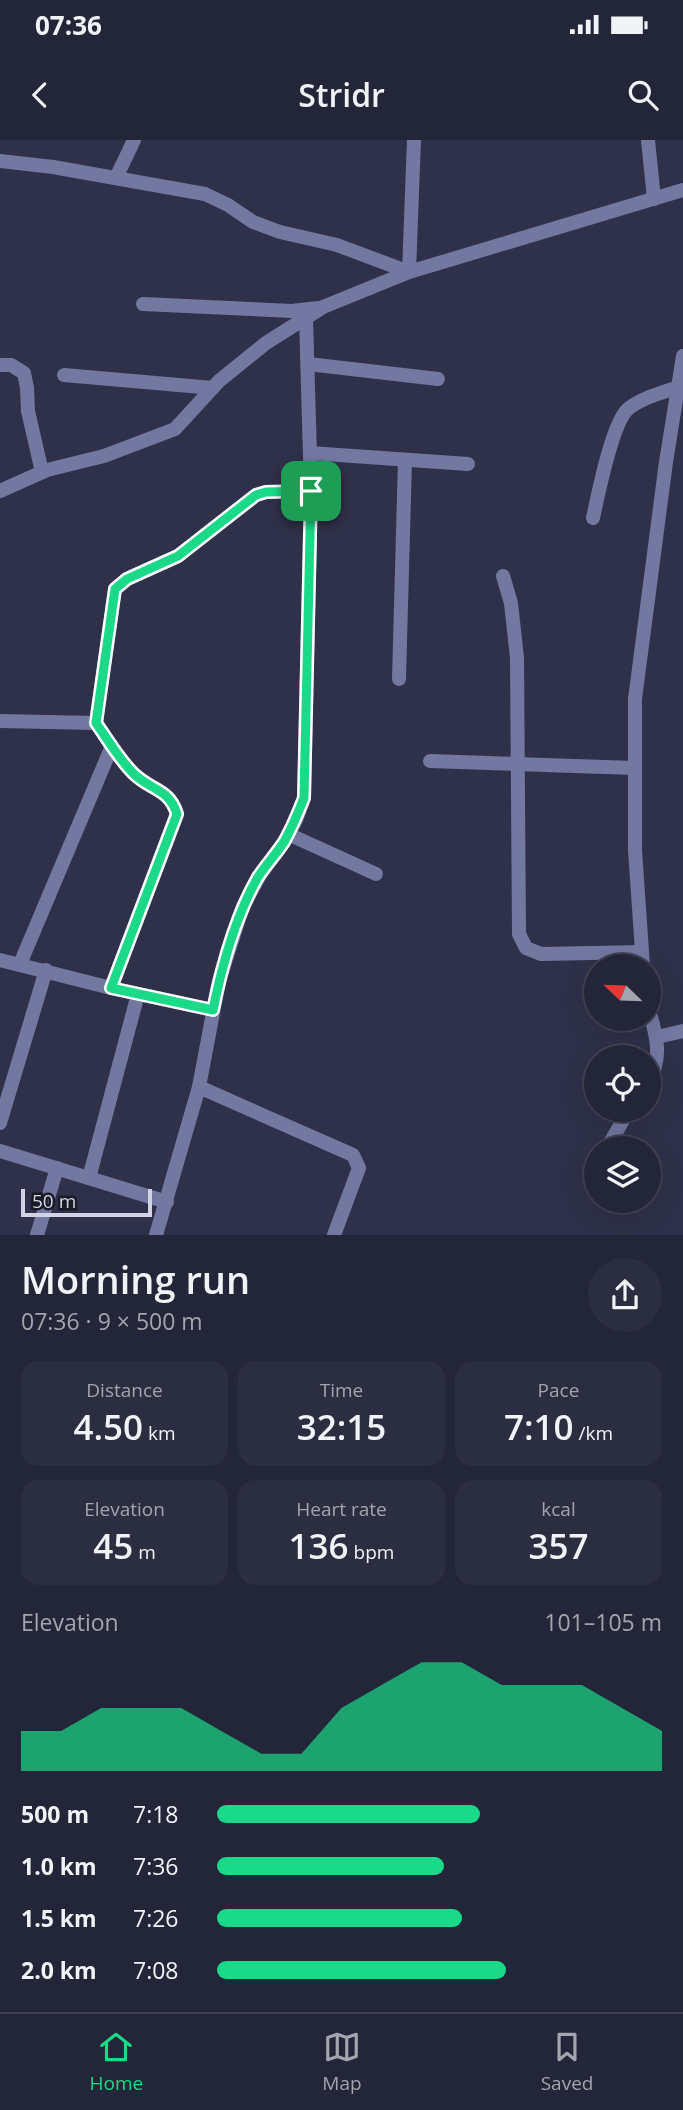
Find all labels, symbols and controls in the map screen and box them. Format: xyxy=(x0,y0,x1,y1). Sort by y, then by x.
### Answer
text: 07:36 xyxy=(35,7,102,43)
text: Stridr xyxy=(298,73,385,116)
icon: back xyxy=(21,76,59,114)
icon: search xyxy=(624,76,662,114)
pin xyxy=(281,461,341,521)
icon: arrive xyxy=(292,472,330,510)
north arrow xyxy=(584,954,662,1031)
map controls xyxy=(584,954,661,1213)
button: locate xyxy=(584,1045,661,1122)
button: layers xyxy=(584,1136,661,1213)
scale bar xyxy=(21,1186,152,1218)
text: 50 m xyxy=(32,1188,76,1214)
text: Morning run xyxy=(21,1253,250,1305)
button: share xyxy=(588,1258,662,1332)
text: 07:36 · 9 × 500 m xyxy=(21,1305,203,1337)
text: Distance xyxy=(86,1377,163,1403)
text: Time xyxy=(320,1377,363,1403)
text: Pace xyxy=(538,1377,579,1403)
text: 4.50 xyxy=(73,1403,143,1450)
text: 32:15 xyxy=(297,1403,386,1450)
text: 7:10 xyxy=(504,1403,574,1450)
text: km xyxy=(143,1420,176,1446)
text: /km xyxy=(574,1420,613,1446)
text: Elevation xyxy=(84,1496,165,1522)
text: Heart rate xyxy=(296,1496,387,1522)
text: kcal xyxy=(541,1496,576,1522)
text: 45 xyxy=(93,1522,133,1569)
text: 136 xyxy=(289,1522,349,1569)
text: 357 xyxy=(528,1522,589,1569)
text: m xyxy=(133,1539,156,1565)
text: bpm xyxy=(349,1539,394,1565)
text: Elevation xyxy=(21,1606,119,1638)
text: 101–105 m xyxy=(544,1606,662,1638)
text: 500 m xyxy=(21,1798,89,1830)
text: 7:18 xyxy=(133,1798,179,1830)
text: 1.0 km xyxy=(21,1850,97,1882)
text: 7:36 xyxy=(133,1850,179,1882)
text: 1.5 km xyxy=(21,1902,97,1934)
text: 7:26 xyxy=(133,1902,179,1934)
text: 2.0 km xyxy=(21,1954,97,1986)
text: 7:08 xyxy=(133,1954,179,1986)
tab: Home xyxy=(90,2028,143,2096)
tab: Map xyxy=(322,2028,362,2096)
tab: Saved xyxy=(541,2028,593,2096)

